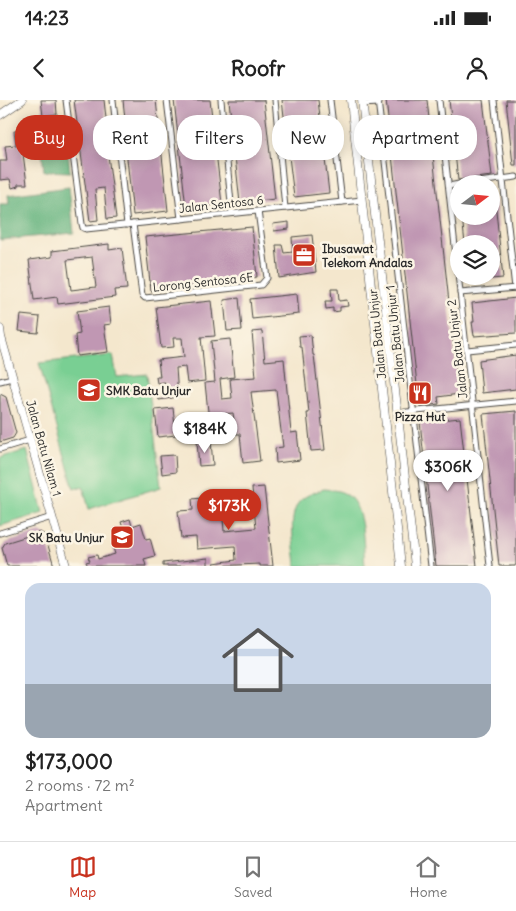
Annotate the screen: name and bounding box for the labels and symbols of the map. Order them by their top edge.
north arrow [450,175,500,225]
street label: Jalan Sentosa 6 [178,192,264,216]
place label: Ibusawat Telekom Andalas [322,241,413,270]
office icon: Ibusawat Telekom Andalas [291,242,317,268]
street label: Lorong Sentosa 6E [152,269,254,295]
street label: Jalan Batu Unjur 1 [382,284,408,384]
street label: Jalan Batu Unjur [365,288,389,380]
street label: Jalan Batu Unjur 2 [443,298,471,400]
school or university icon: SMK Batu Unjur [76,377,102,403]
restaurant icon: Pizza Hut [407,380,433,406]
place label: SMK Batu Unjur [106,383,191,398]
street label: Jalan Batu Nilam 1 [23,398,65,498]
place label: Pizza Hut [395,409,446,424]
pin: $184K [170,412,240,454]
pin: $306K [413,450,483,492]
pin: $173K [194,488,264,531]
school or university icon: SK Batu Unjur [109,524,135,550]
place label: SK Batu Unjur [29,530,104,545]

